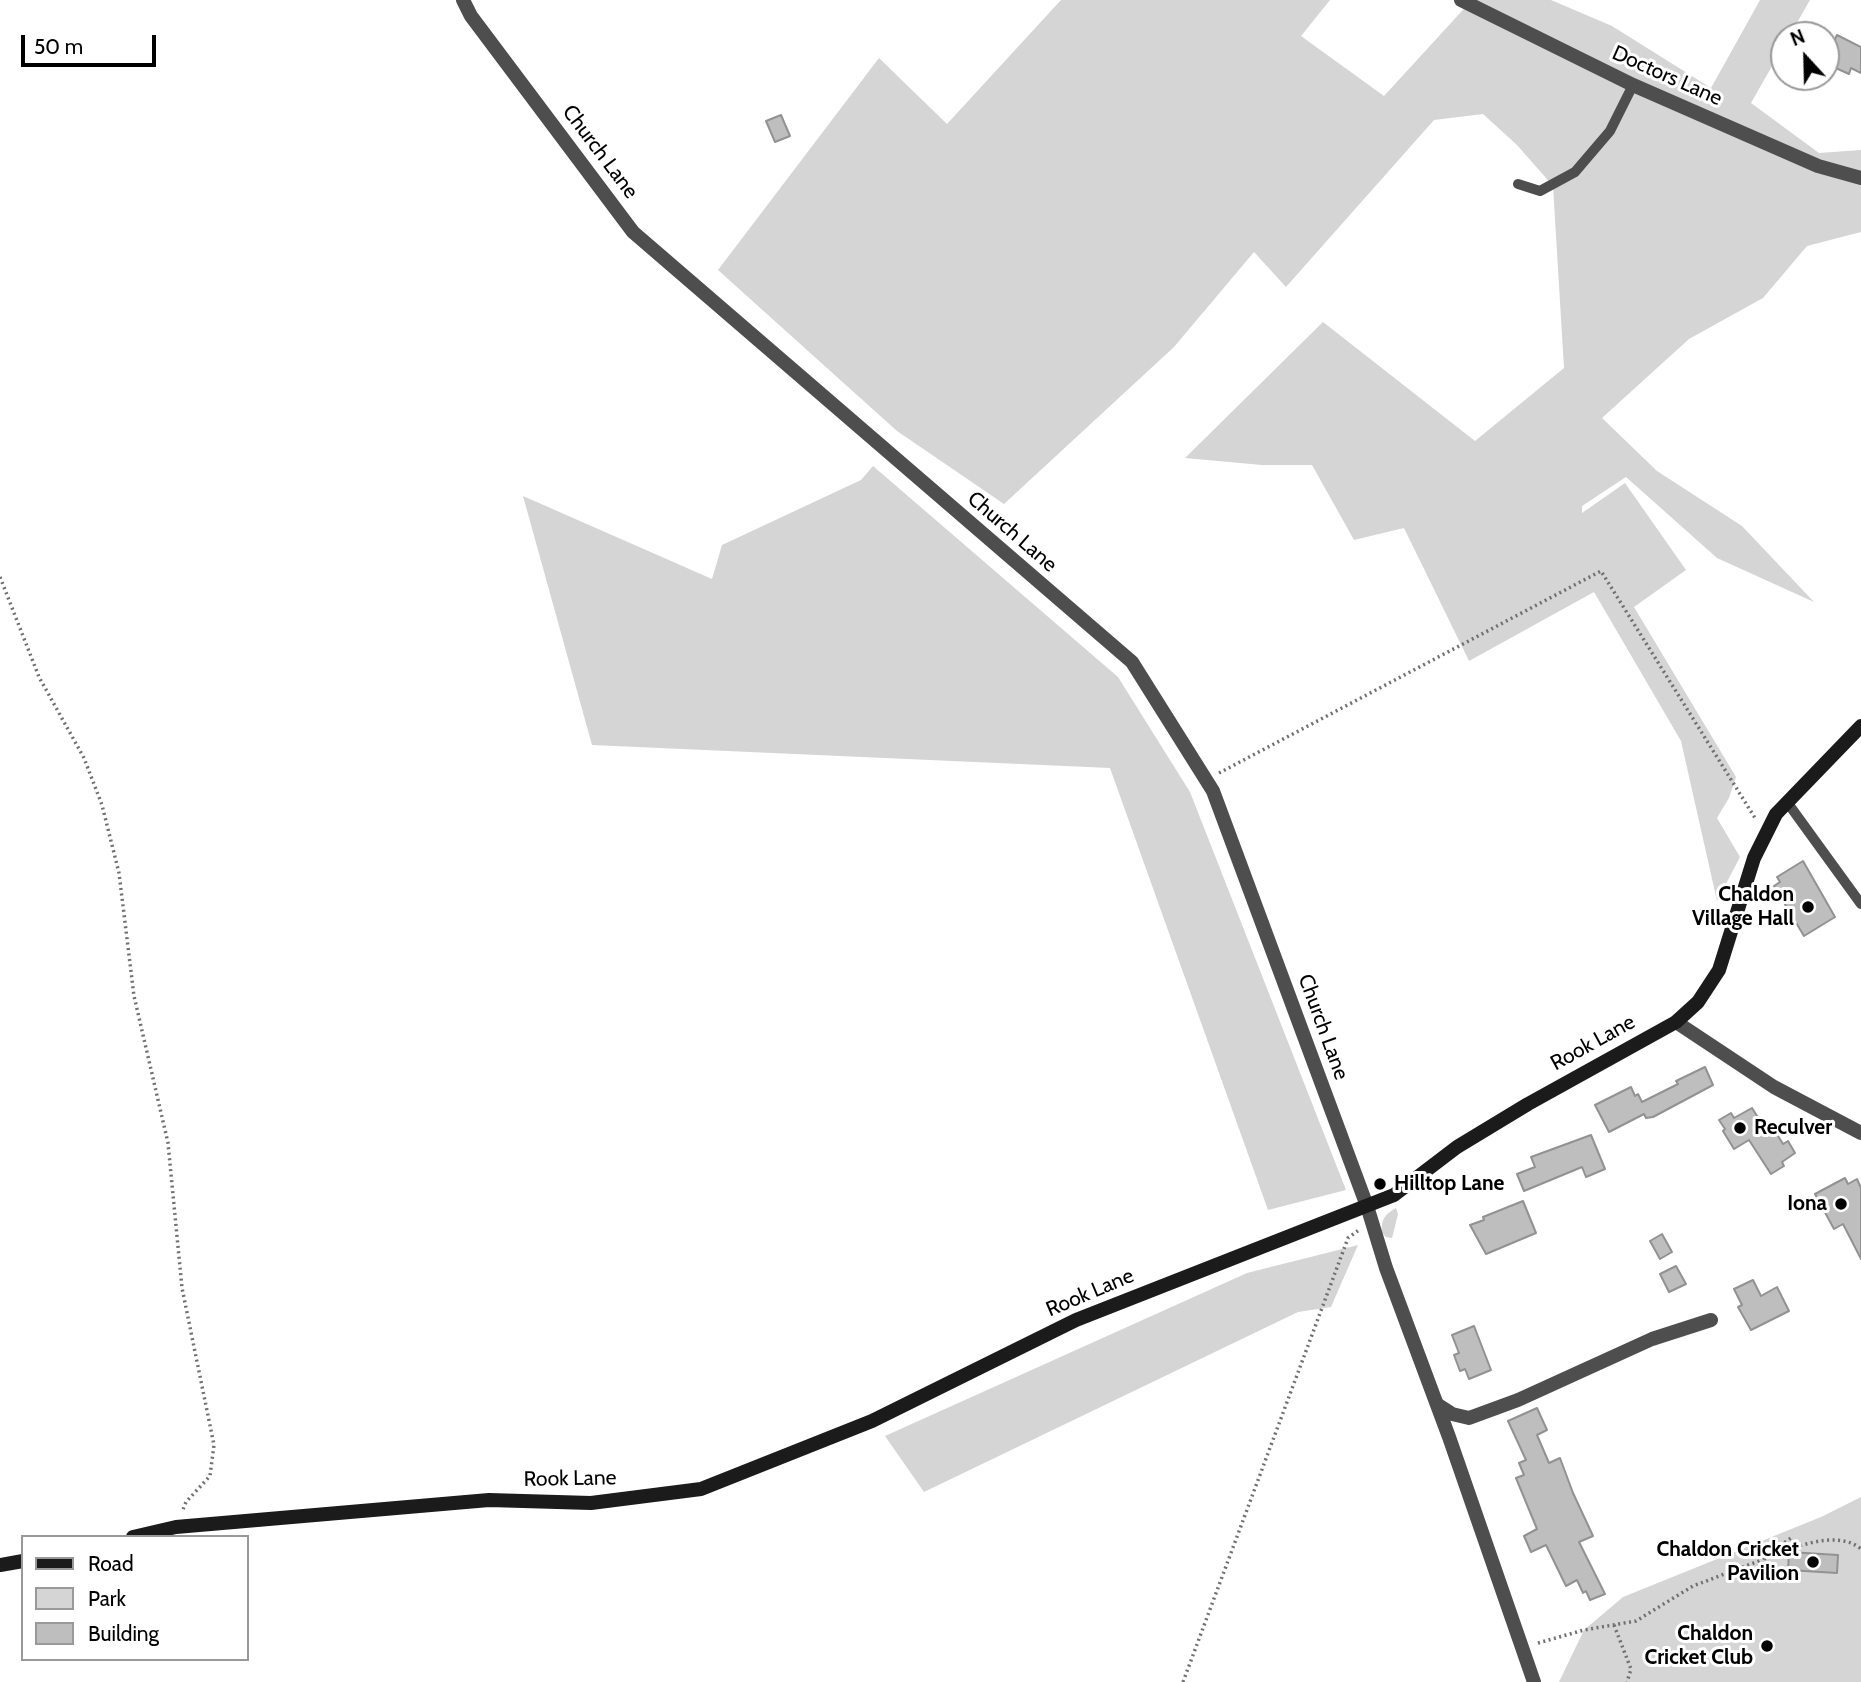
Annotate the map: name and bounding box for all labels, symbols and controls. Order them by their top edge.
scale bar [24,21,159,65]
north arrow [1770,21,1840,91]
text: N [1787,25,1808,51]
text: 50 m [34,34,83,59]
street label: Doctors Lane [1608,41,1726,111]
street label: Church Lane [557,100,643,204]
street label: Church Lane [962,486,1062,578]
place label: Chaldon Village Hall [1692,882,1794,932]
marker: Chaldon Village Hall [1800,899,1816,915]
street label: Church Lane [1292,971,1354,1083]
street label: Rook Lane [1546,1010,1640,1076]
place label: Reculver [1754,1115,1832,1141]
marker: Reculver [1732,1120,1748,1136]
place label: Hilltop Lane [1394,1171,1504,1197]
marker: Hilltop Lane [1372,1176,1388,1192]
place label: Iona [1787,1191,1827,1217]
marker: Iona [1833,1196,1849,1212]
street label: Rook Lane [1042,1263,1138,1323]
street label: Rook Lane [523,1466,617,1492]
legend [21,1535,248,1661]
place label: Chaldon Cricket Pavilion [1656,1537,1799,1587]
text: Road [88,1551,134,1576]
marker: Chaldon Cricket Pavilion [1805,1554,1821,1570]
text: Park [88,1586,126,1611]
text: Building [88,1621,159,1646]
place label: Chaldon Cricket Club [1644,1621,1753,1671]
marker: Chaldon Cricket Club [1759,1638,1775,1654]

